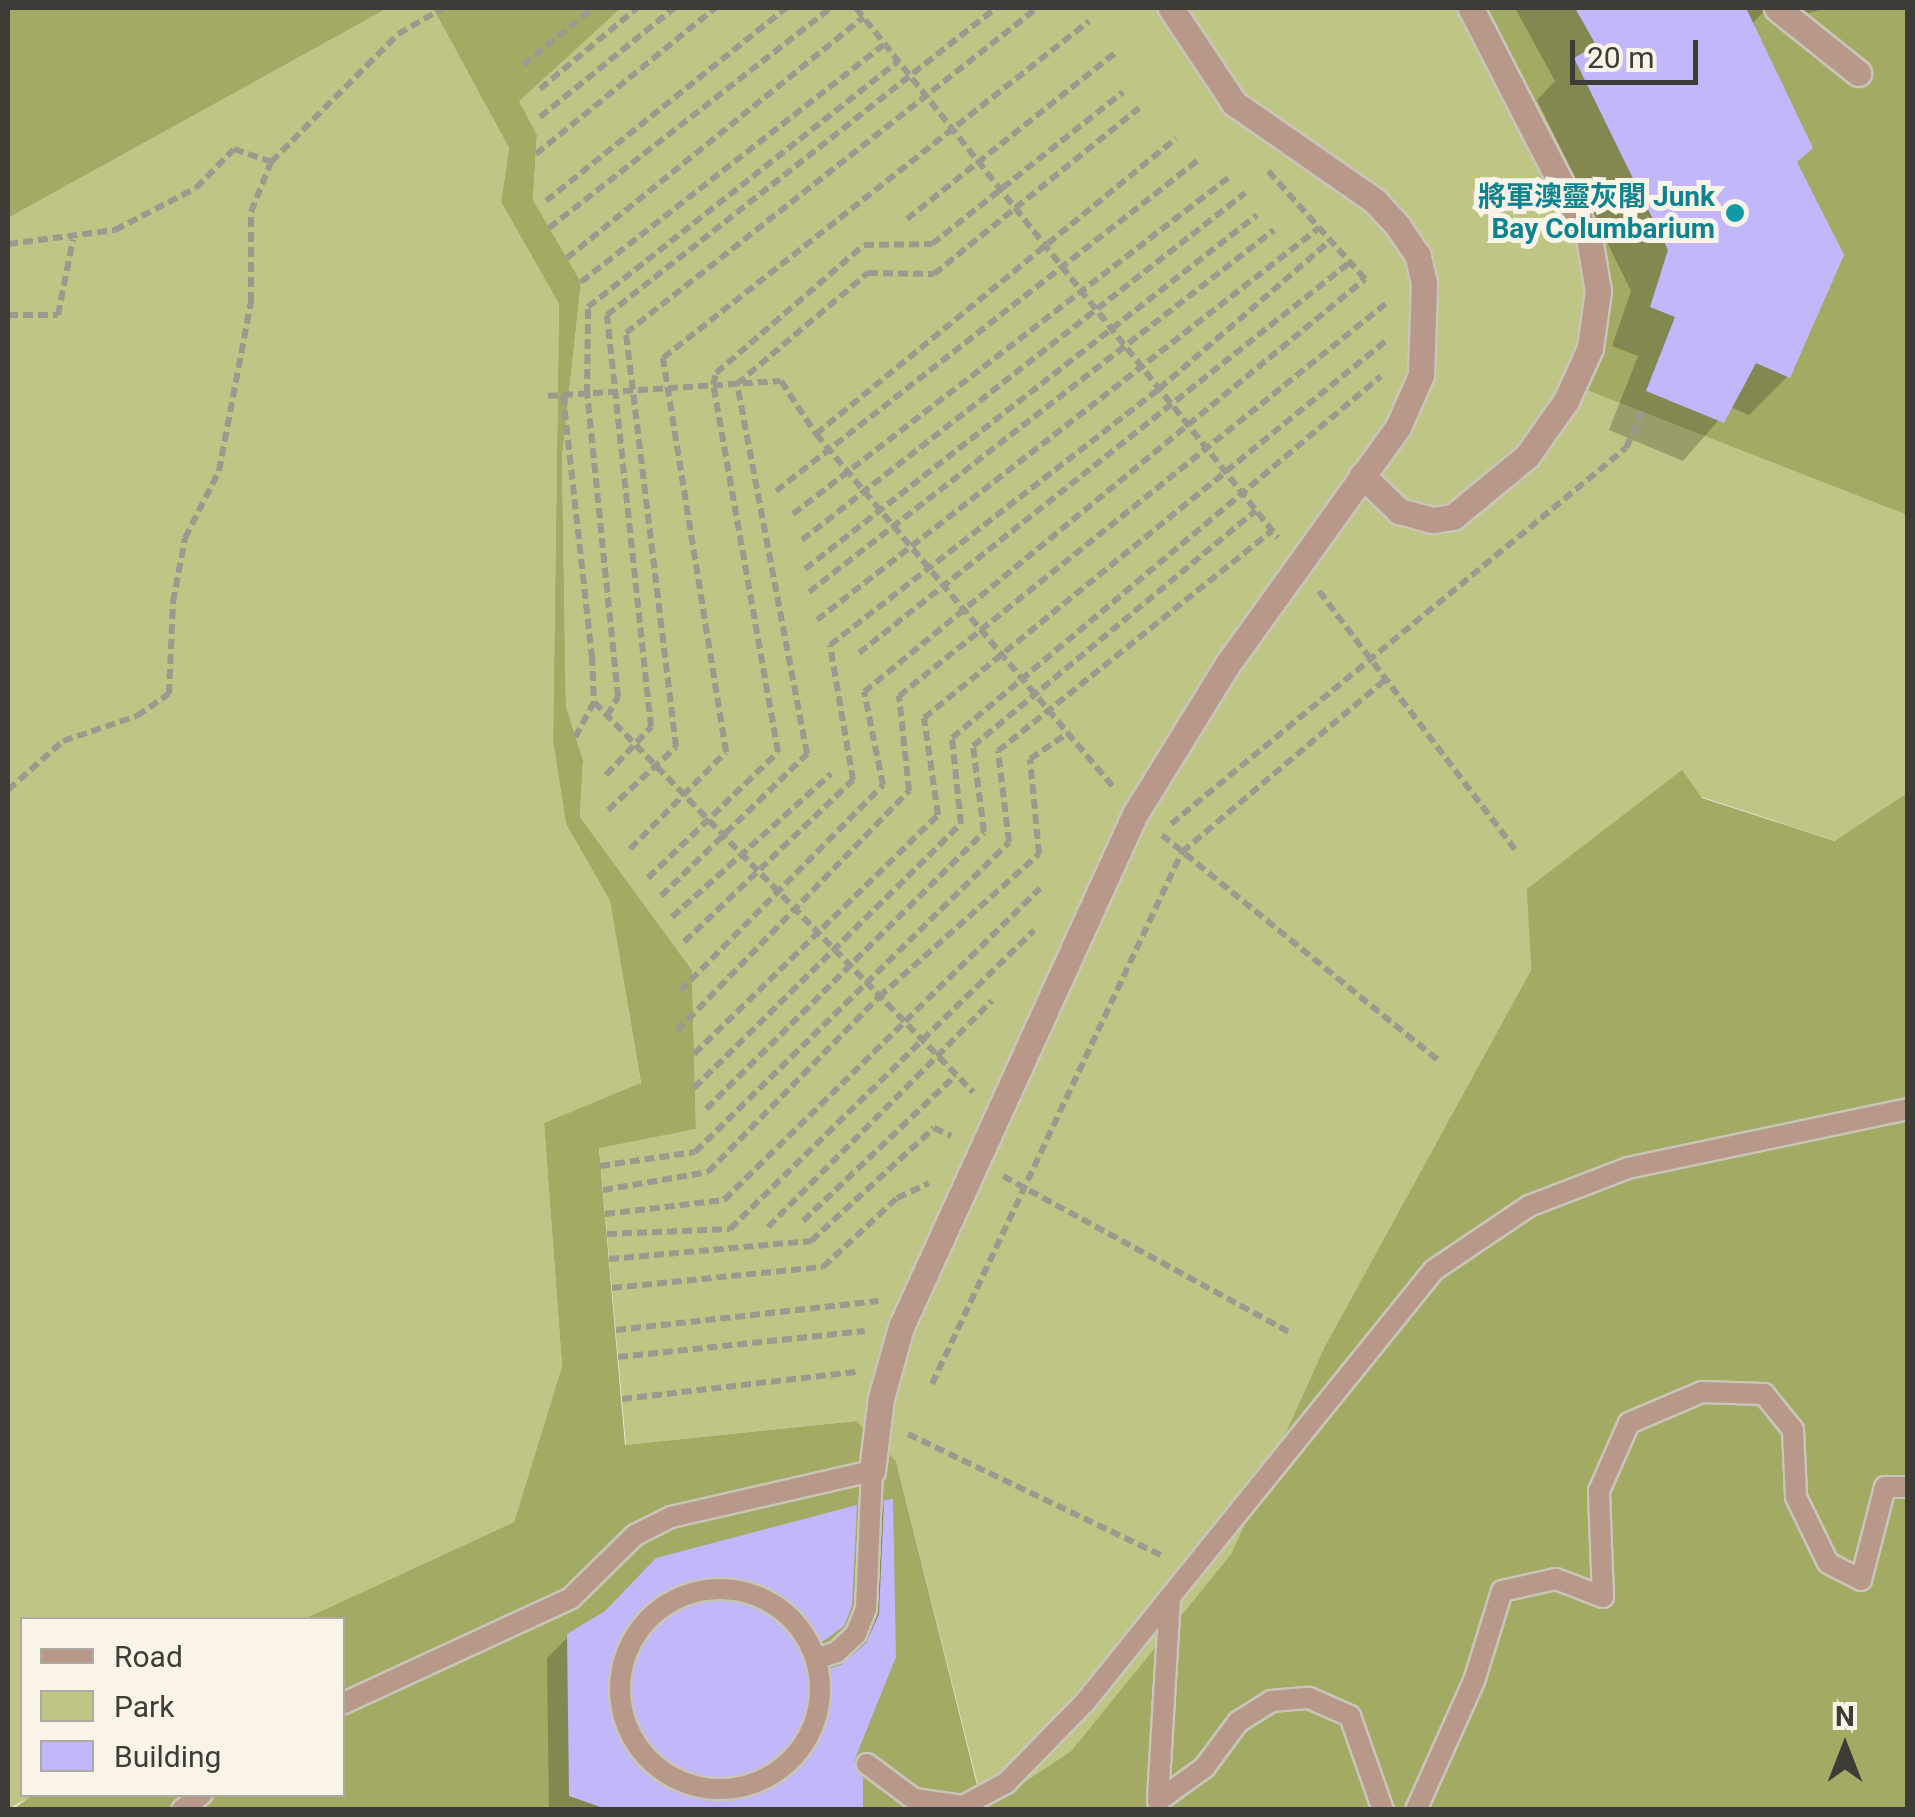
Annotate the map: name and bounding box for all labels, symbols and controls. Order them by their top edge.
scale bar [1575,20,1702,82]
text: 20 m [1587,40,1654,75]
place label: 將軍澳靈灰閣 Junk Bay Columbarium [1478,180,1715,246]
marker: 將軍澳靈灰閣 Junk Bay Columbarium [1724,202,1746,224]
legend [20,1617,345,1797]
text: Road [114,1639,183,1674]
text: Park [114,1689,174,1724]
north arrow [1795,1697,1895,1797]
text: N [1835,1700,1855,1733]
text: Building [114,1739,221,1774]

